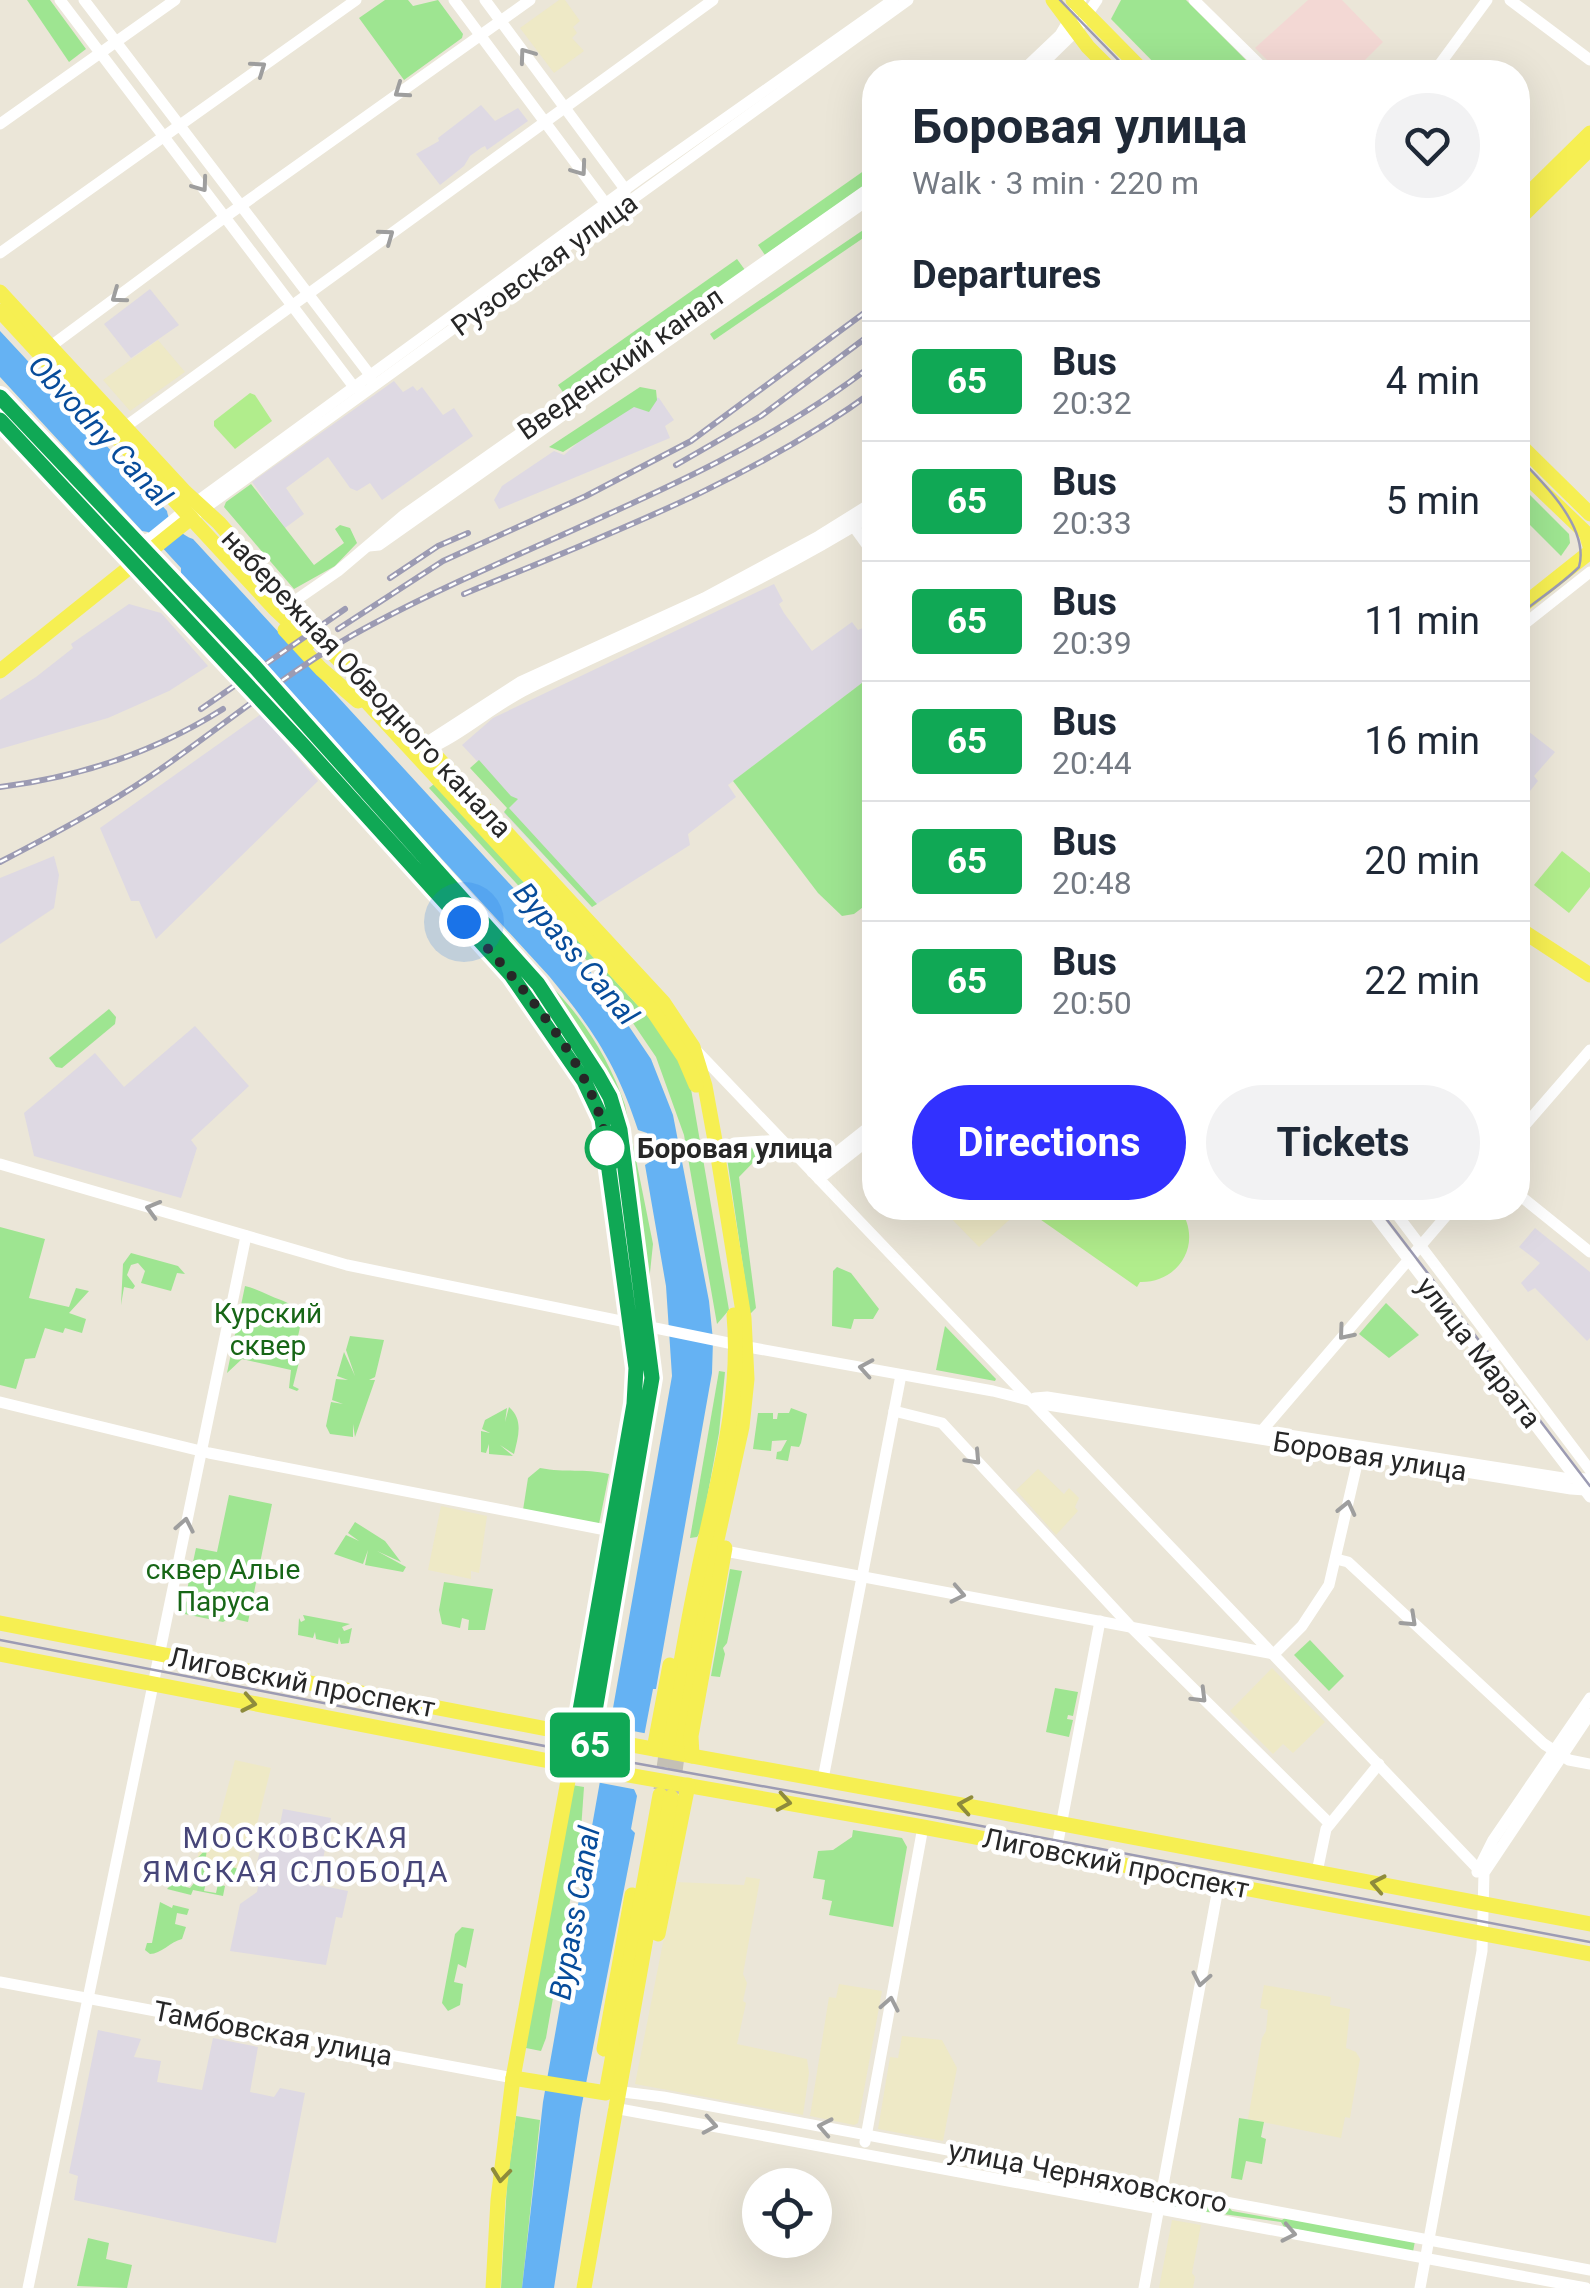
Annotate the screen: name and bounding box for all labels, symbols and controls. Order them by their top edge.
one-way arrow [520,48,537,66]
one-way arrow [248,62,266,80]
one-way arrow [393,79,412,98]
button: heart [1375,93,1480,198]
text: Боровая улица [912,98,1247,155]
one-way arrow [568,158,585,176]
text: Walk · 3 min · 220 m [912,164,1199,202]
one-way arrow [189,174,206,192]
street label: Рузовская улица [445,186,644,343]
one-way arrow [376,230,394,248]
text: Departures [912,253,1102,297]
street label: Введенский канал [511,280,729,447]
one-way arrow [111,284,129,302]
text: Bus [1052,340,1117,384]
water label: Obvodny Canal [21,348,180,514]
text: 4 min [1386,359,1480,403]
text: 65 [947,361,987,402]
text: 20:32 [1052,384,1132,422]
text: Bus [1052,460,1117,504]
text: 5 min [1386,479,1480,523]
text: 65 [947,481,987,522]
text: 20:33 [1052,504,1132,542]
street label: набережная Обводного канала [215,522,518,844]
text: Bus [1052,580,1117,624]
text: 11 min [1364,599,1480,643]
text: 65 [947,601,987,642]
text: 20:39 [1052,624,1132,662]
text: Bus [1052,700,1117,744]
text: 16 min [1364,719,1480,763]
text: 65 [947,721,987,762]
text: 20:44 [1052,744,1132,782]
text: Bus [1052,820,1117,864]
text: 20 min [1364,839,1480,883]
text: 65 [947,841,987,882]
text: 20:48 [1052,864,1132,902]
water label: Bypass Canal [507,875,647,1033]
your location [439,897,489,947]
text: Bus [1052,940,1117,984]
text: 22 min [1364,959,1480,1003]
text: 65 [947,961,987,1002]
text: 20:50 [1052,984,1132,1022]
button: Directions [912,1085,1186,1200]
button: Tickets [1206,1085,1480,1200]
marker: Боровая улица [586,1127,628,1169]
place label: Боровая улица [637,1132,833,1165]
one-way arrow [145,1199,162,1220]
street label: улица Марата [1409,1270,1548,1434]
park label: Курский сквер [214,1297,322,1362]
one-way arrow [1338,1321,1356,1340]
one-way arrow [857,1359,874,1380]
street label: Боровая улица [1271,1425,1469,1488]
one-way arrow [962,1446,980,1465]
one-way arrow [1335,1500,1356,1517]
one-way arrow [174,1517,195,1534]
park label: сквер Алые Паруса [146,1553,300,1618]
one-way arrow [950,1583,966,1604]
one-way arrow [1398,1608,1417,1626]
street label: Лиговский проспект [166,1640,438,1725]
one-way arrow [1189,1684,1207,1702]
one-way arrow [240,1691,257,1712]
line badge: 65 [545,1712,635,1778]
text: 65 [570,1725,610,1766]
one-way arrow [776,1791,793,1812]
one-way arrow [957,1795,973,1816]
district label: МОСКОВСКАЯ ЯМСКАЯ СЛОБОДА [142,1820,450,1889]
street label: Лиговский проспект [980,1821,1252,1906]
water label: Bypass Canal [542,1823,607,2002]
one-way arrow [1370,1874,1386,1895]
one-way arrow [1192,1970,1213,1987]
street label: Тамбовская улица [151,1994,395,2073]
one-way arrow [879,1996,900,2013]
one-way arrow [701,2114,718,2135]
one-way arrow [817,2117,833,2138]
street label: улица Черняховского [946,2133,1230,2220]
one-way arrow [491,2167,512,2183]
map controls [742,2168,832,2258]
button: locate [742,2168,832,2258]
one-way arrow [1280,2221,1297,2242]

